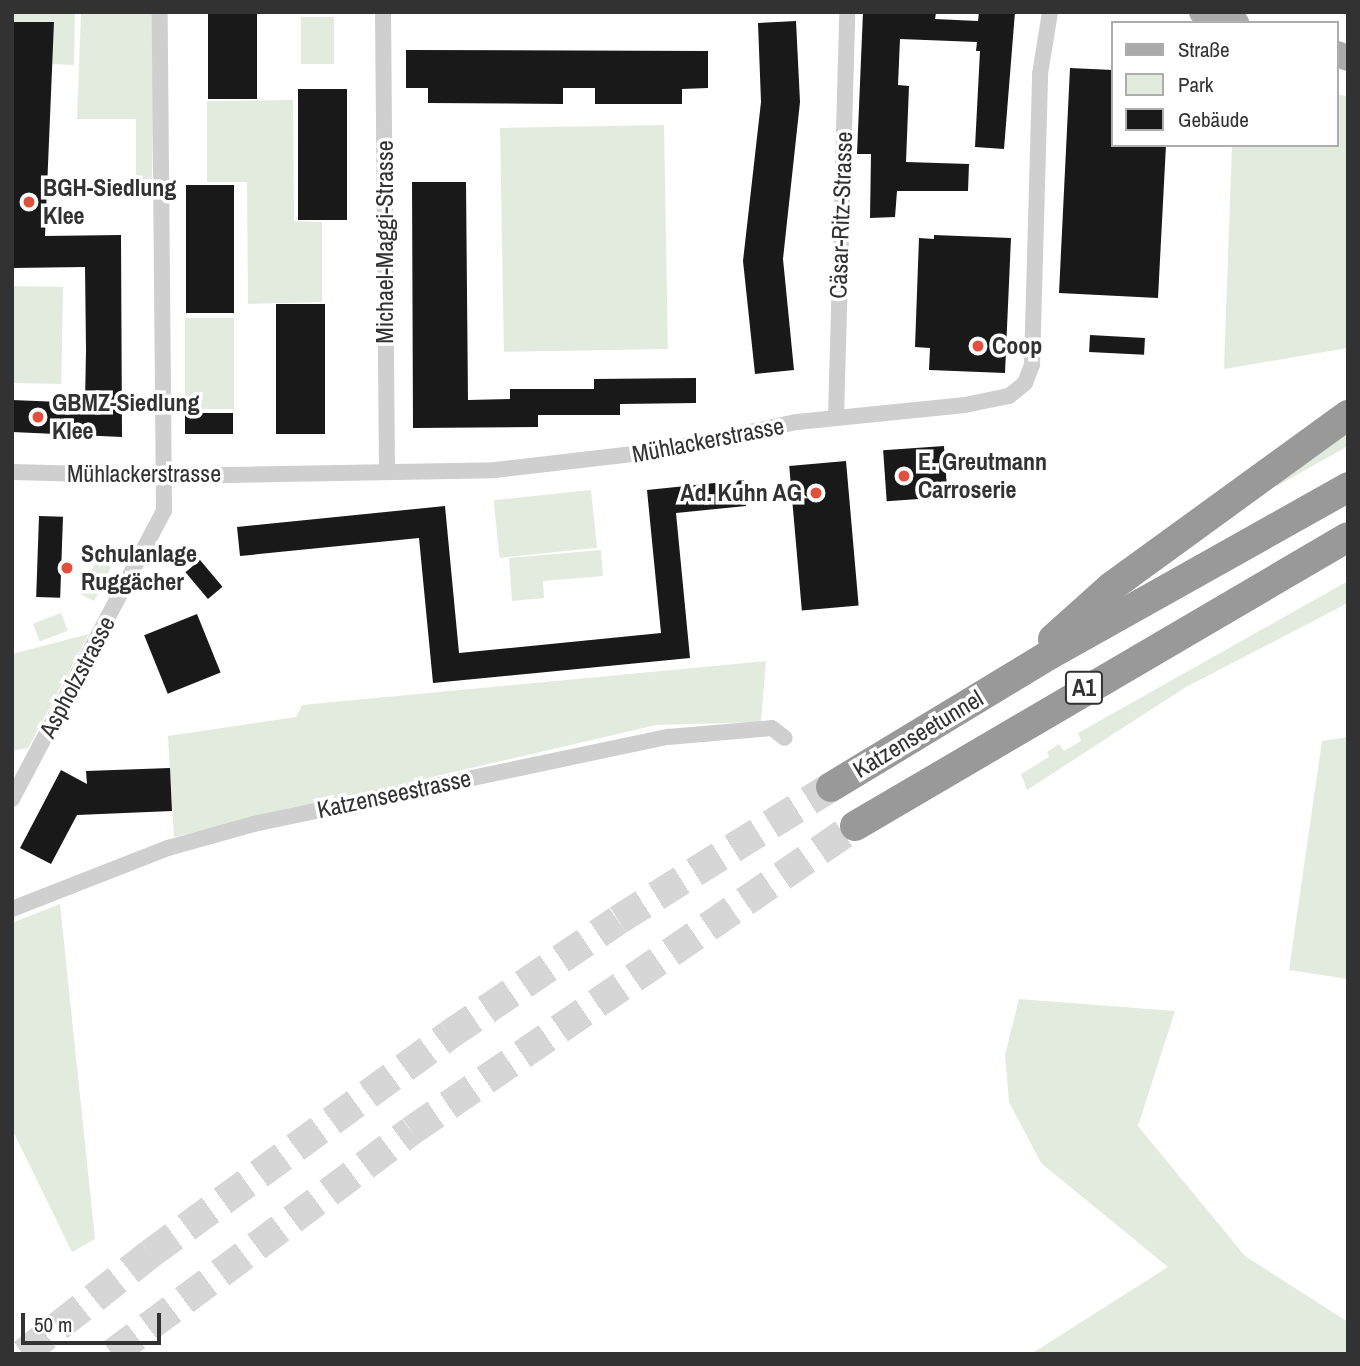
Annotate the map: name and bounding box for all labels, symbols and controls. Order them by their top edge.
legend [1112,21,1339,147]
text: Straße [1178,35,1230,64]
text: Park [1178,70,1213,99]
text: Gebäude [1178,105,1249,134]
street label: Cäsar-Ritz-Strasse [824,131,858,299]
street label: Michael-Maggi-Strasse [371,140,399,344]
place label: BGH-Siedlung Klee [43,174,176,230]
marker: BGH-Siedlung Klee [21,194,37,210]
place label: Coop [992,332,1042,360]
marker: Coop [970,338,986,354]
place label: GBMZ-Siedlung Klee [52,389,200,445]
marker: GBMZ-Siedlung Klee [30,409,46,425]
street label: Mühlackerstrasse [630,411,786,469]
place label: E. Greutmann Carroserie [918,448,1047,504]
street label: Mühlackerstrasse [67,460,221,488]
marker: E. Greutmann Carroserie [896,468,912,484]
place label: Ad. Kuhn AG [680,479,802,507]
marker: Ad. Kuhn AG [808,485,824,501]
place label: Schulanlage Ruggächer [81,540,197,596]
marker: Schulanlage Ruggächer [59,560,75,576]
street label: Aspholzstrasse [33,611,121,743]
road number: A1 [1065,668,1103,708]
street label: Katzenseetunnel [848,684,988,784]
street label: Katzenseestrasse [314,764,474,824]
scale bar [24,1300,164,1344]
text: 50 m [34,1310,72,1339]

